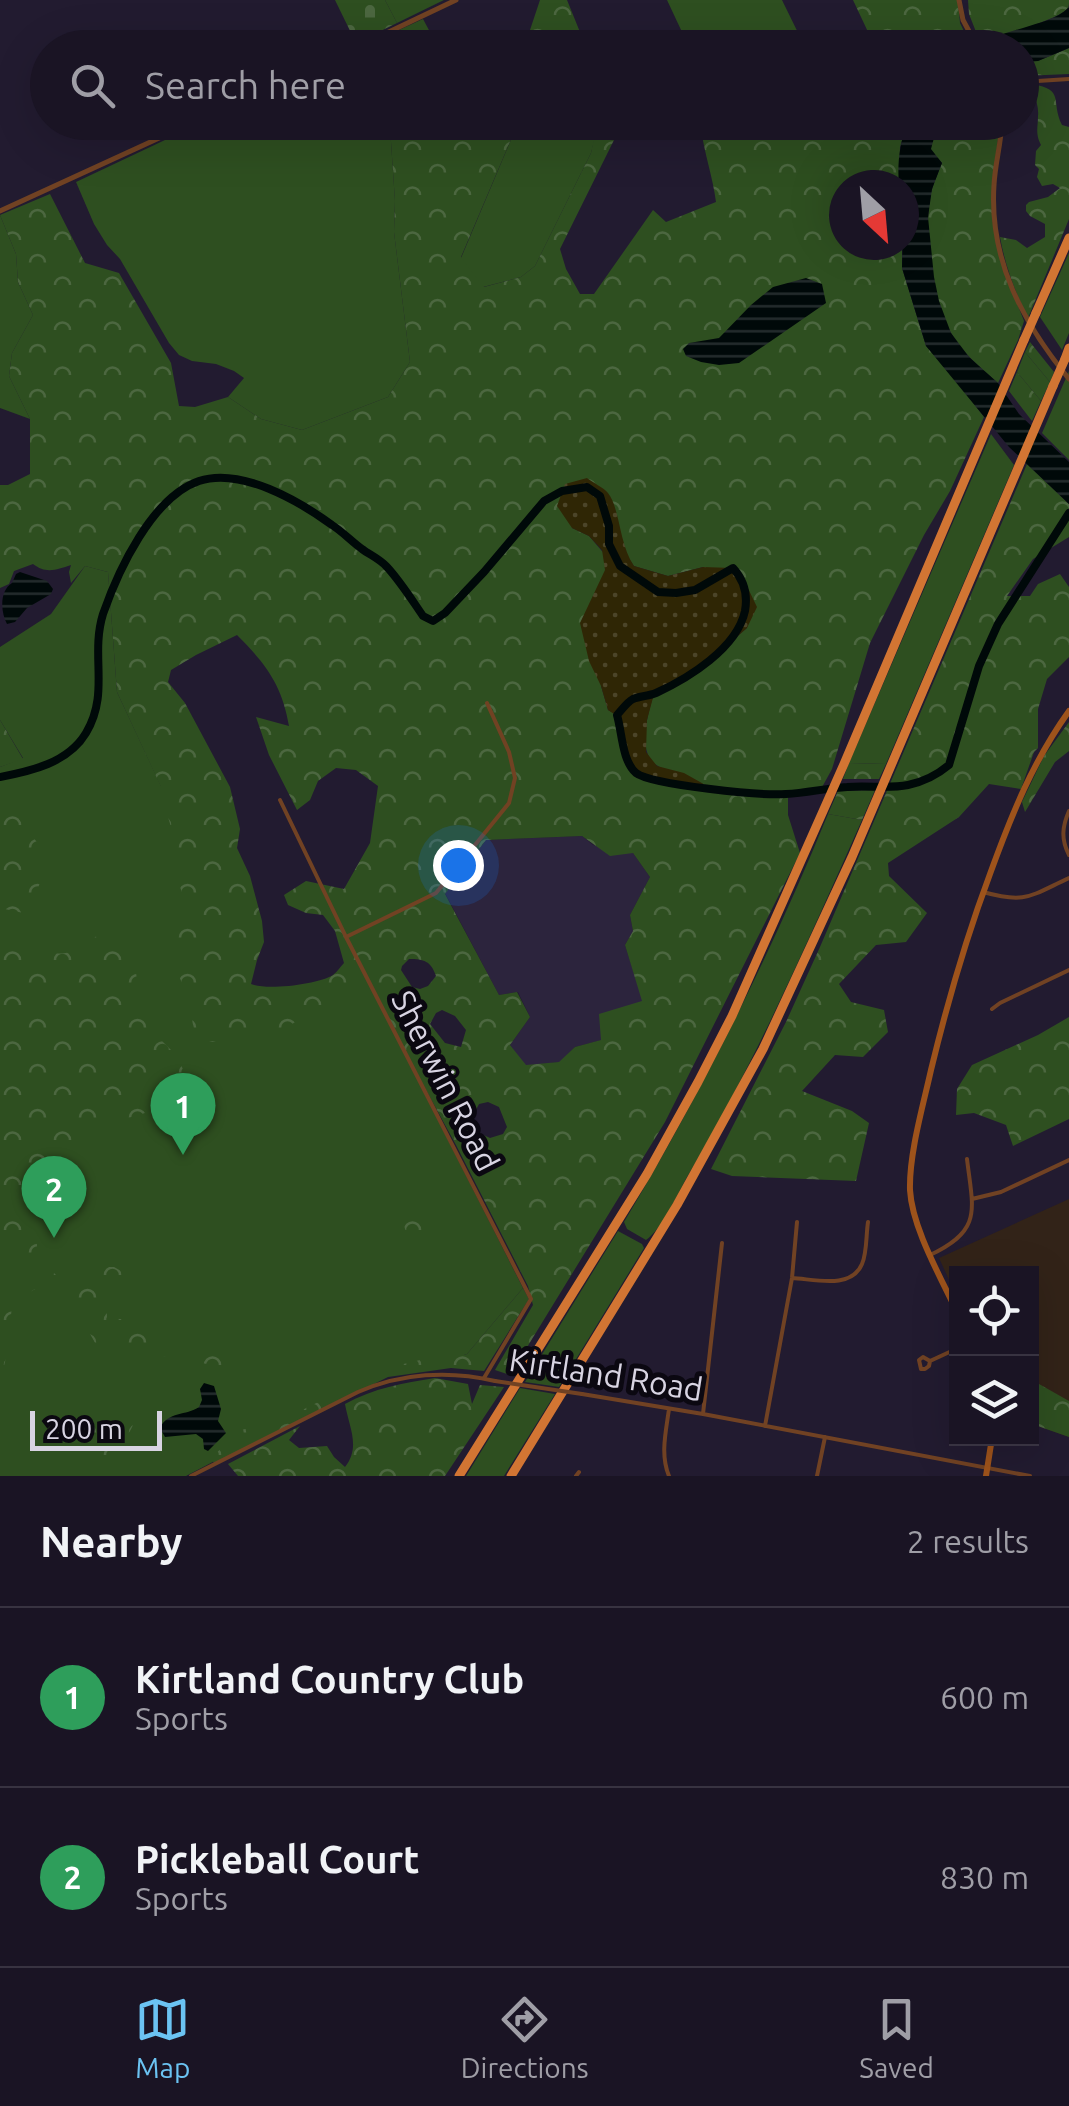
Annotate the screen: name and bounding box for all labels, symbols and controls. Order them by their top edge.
search box [30,30,1039,140]
icon: search [65,58,120,113]
text: Search here [145,64,346,106]
north arrow [829,170,919,260]
your location [433,840,484,891]
street label: Sherwin Road [385,984,507,1177]
pin: 1 [150,1072,216,1155]
pin: 2 [22,1156,86,1238]
map controls [949,1266,1039,1446]
button: locate [949,1266,1039,1356]
street label: Kirtland Road [507,1341,706,1407]
button: layers [949,1356,1039,1446]
scale bar [30,1406,162,1450]
text: 200 m [45,1413,123,1444]
text: Nearby [40,1518,183,1565]
text: 2 results [907,1523,1029,1559]
text: Kirtland Country Club [135,1658,524,1700]
text: 1 [63,1679,82,1715]
text: 600 m [940,1679,1029,1715]
text: Sports [135,1700,228,1736]
text: Pickleball Court [135,1838,419,1880]
text: 2 [63,1859,82,1895]
text: 830 m [940,1859,1029,1895]
text: Sports [135,1880,228,1916]
tab: Map [135,1992,190,2083]
tab: Directions [461,1992,589,2083]
tab: Saved [859,1992,934,2083]

